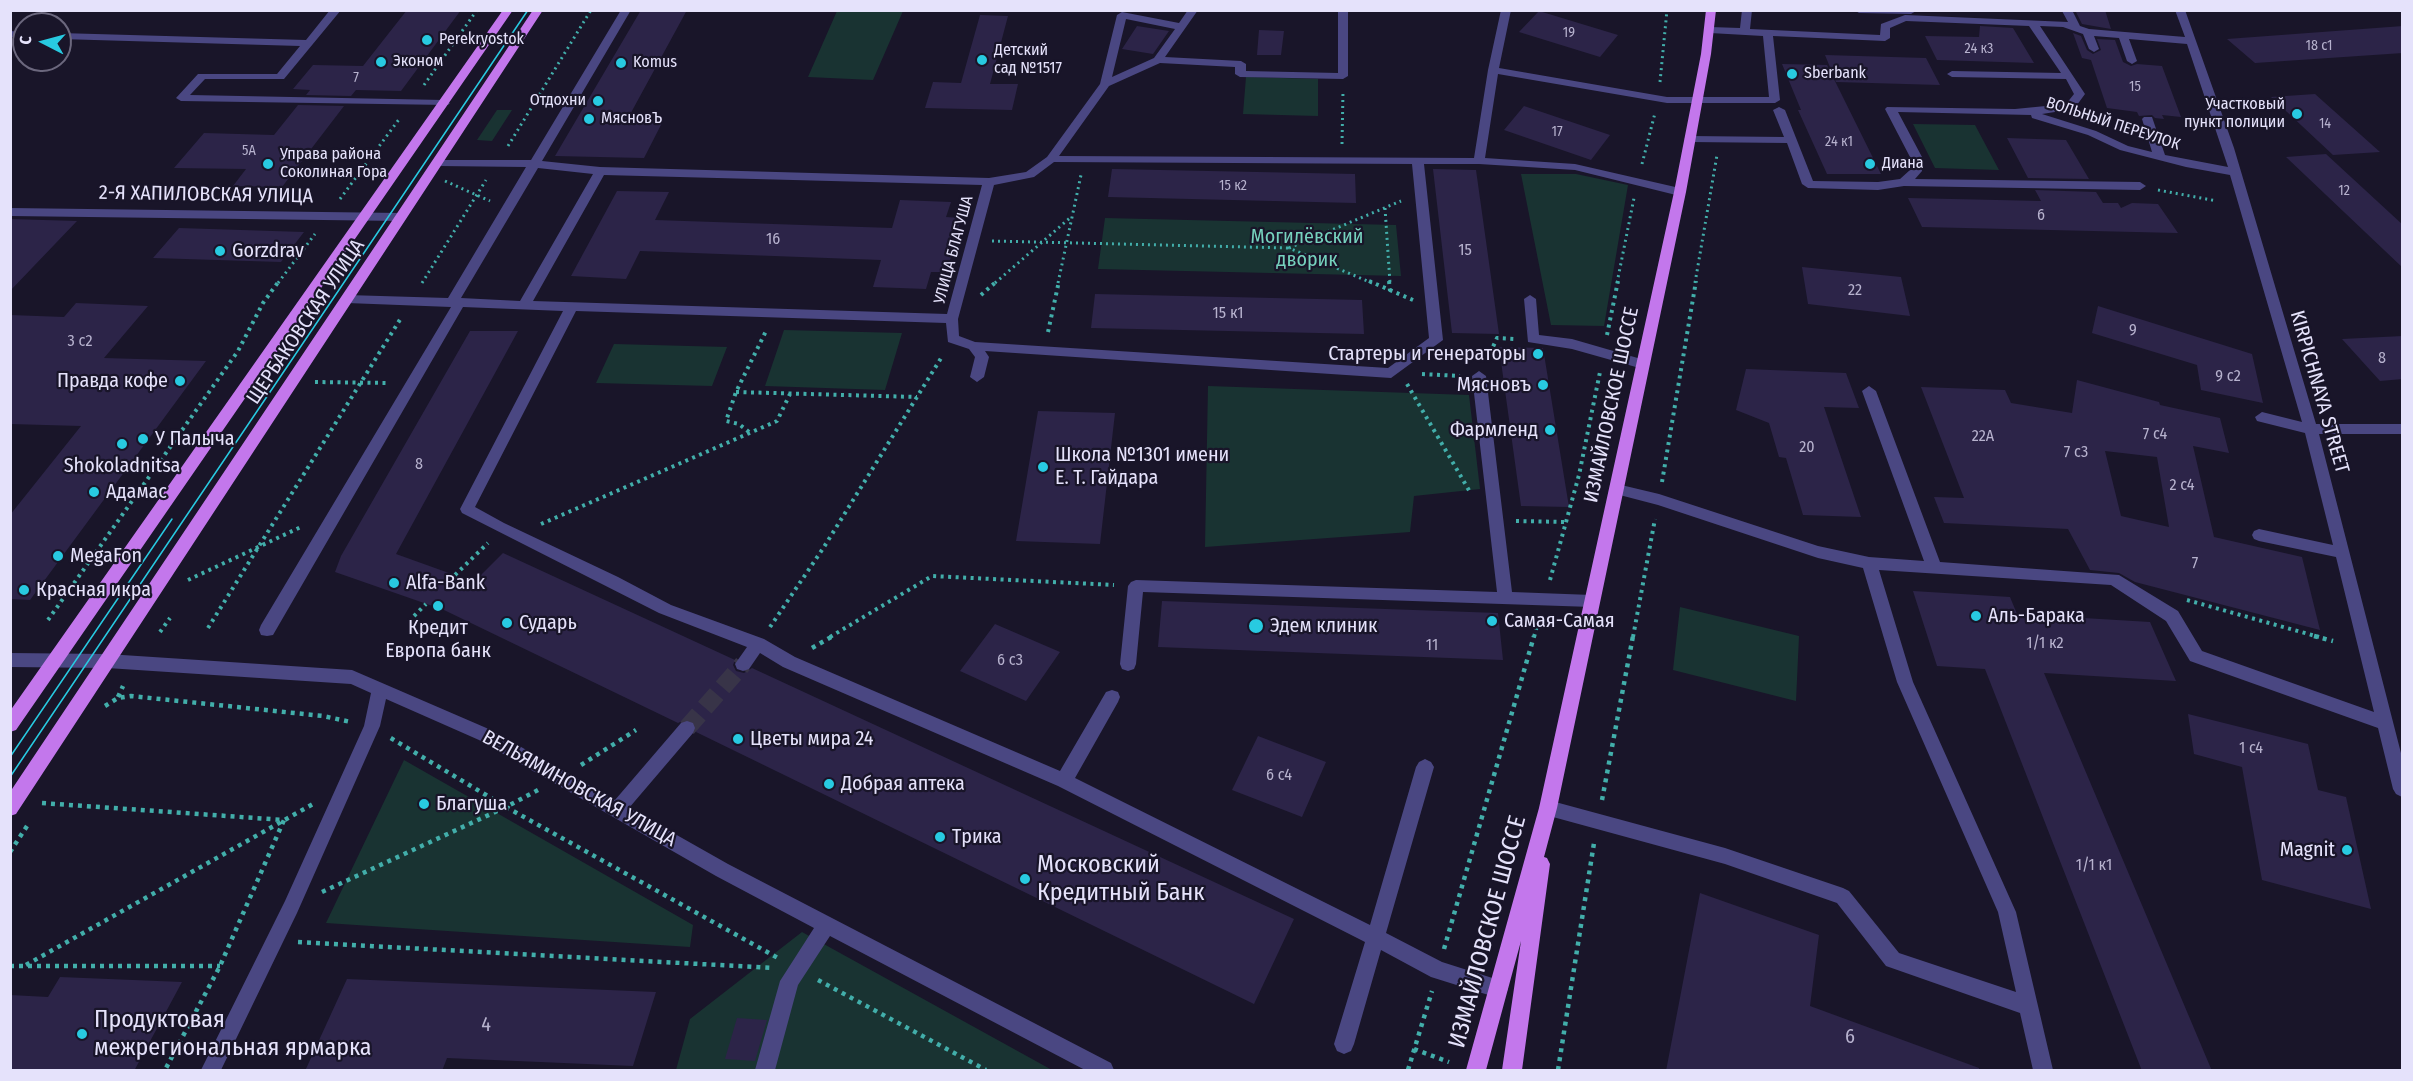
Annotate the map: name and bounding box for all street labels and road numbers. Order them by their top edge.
street label: ВОЛЬНЫЙ ПЕРЕУЛОК [2044,93,2182,155]
street label: 2-Я ХАПИЛОВСКАЯ УЛИЦА [99,181,313,209]
street label: УЛИЦА БЛАГУША [930,194,978,306]
street label: ЩЕРБАКОВСКАЯ УЛИЦА [242,235,370,409]
street label: ИЗМАЙЛОВСКОЕ ШОССЕ [1580,305,1644,505]
street label: KIRPICHNAYA STREET [2284,308,2354,476]
street label: ВЕЛЬЯМИНОВСКАЯ УЛИЦА [478,726,680,852]
street label: ИЗМАЙЛОВСКОЕ ШОССЕ [1443,813,1533,1051]

